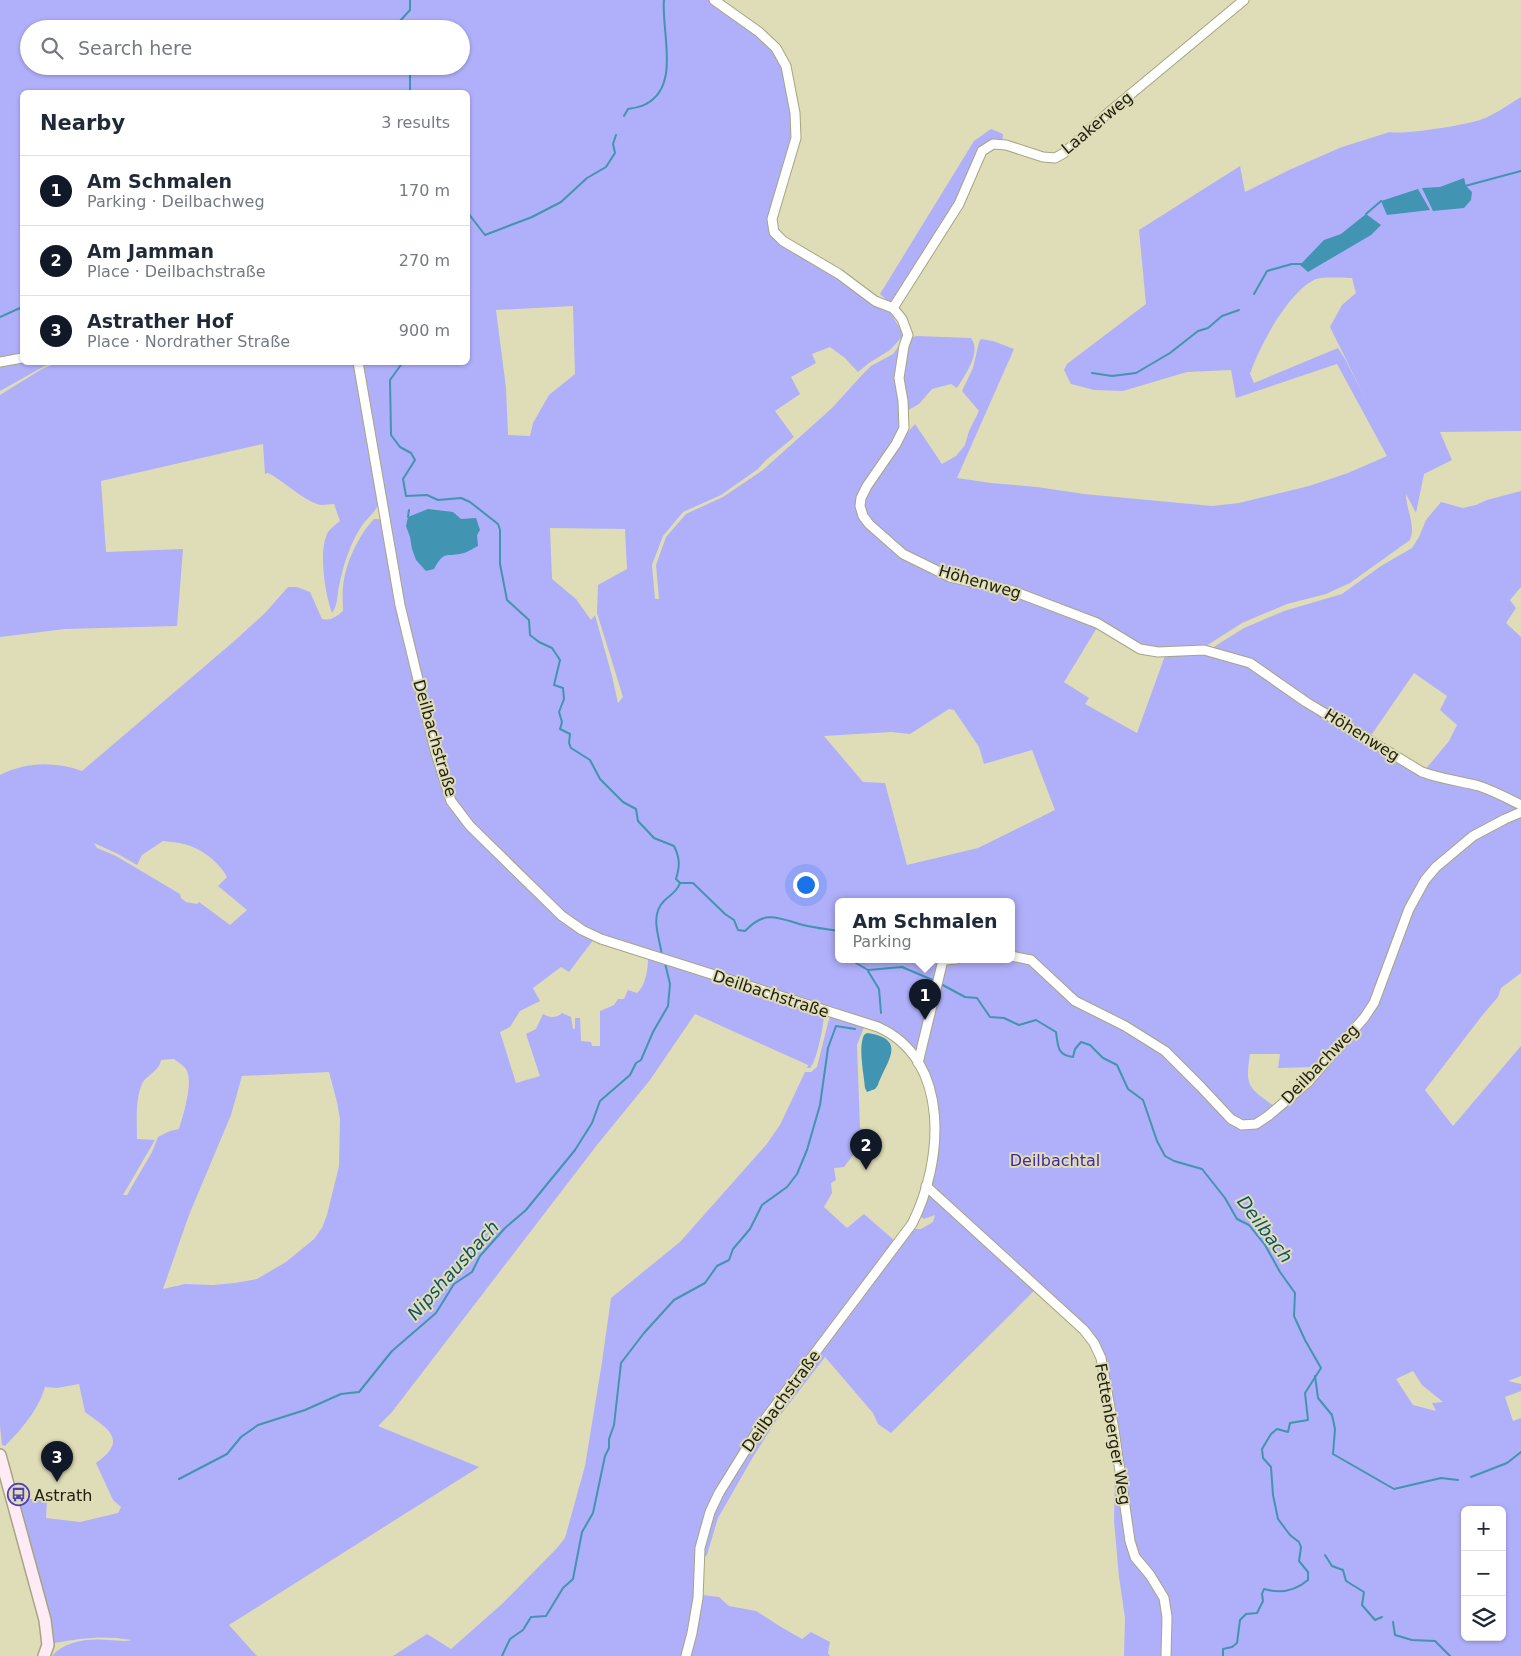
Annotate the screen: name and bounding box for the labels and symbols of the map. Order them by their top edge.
street label: Laakerweg [1058,88,1136,158]
street label: Höhenweg [937,561,1023,603]
street label: Deilbachstraße [409,677,461,799]
street label: Höhenweg [1321,704,1403,766]
your location [793,872,819,898]
street label: Deilbachstraße [711,966,831,1022]
pin: 1 [909,979,941,1020]
street label: Deilbachweg [1277,1020,1363,1108]
pin: 2 [850,1129,882,1170]
park label: Deilbachtal [1010,1151,1100,1170]
water label: Deilbach [1233,1191,1297,1267]
water label: Nipshausbach [403,1216,503,1324]
street label: Deilbachstraße [738,1347,824,1455]
street label: Fettenberger Weg [1091,1362,1135,1506]
pin: 3 [41,1441,73,1482]
bus stop icon: Astrath [6,1483,30,1507]
place label: Astrath [34,1486,92,1505]

